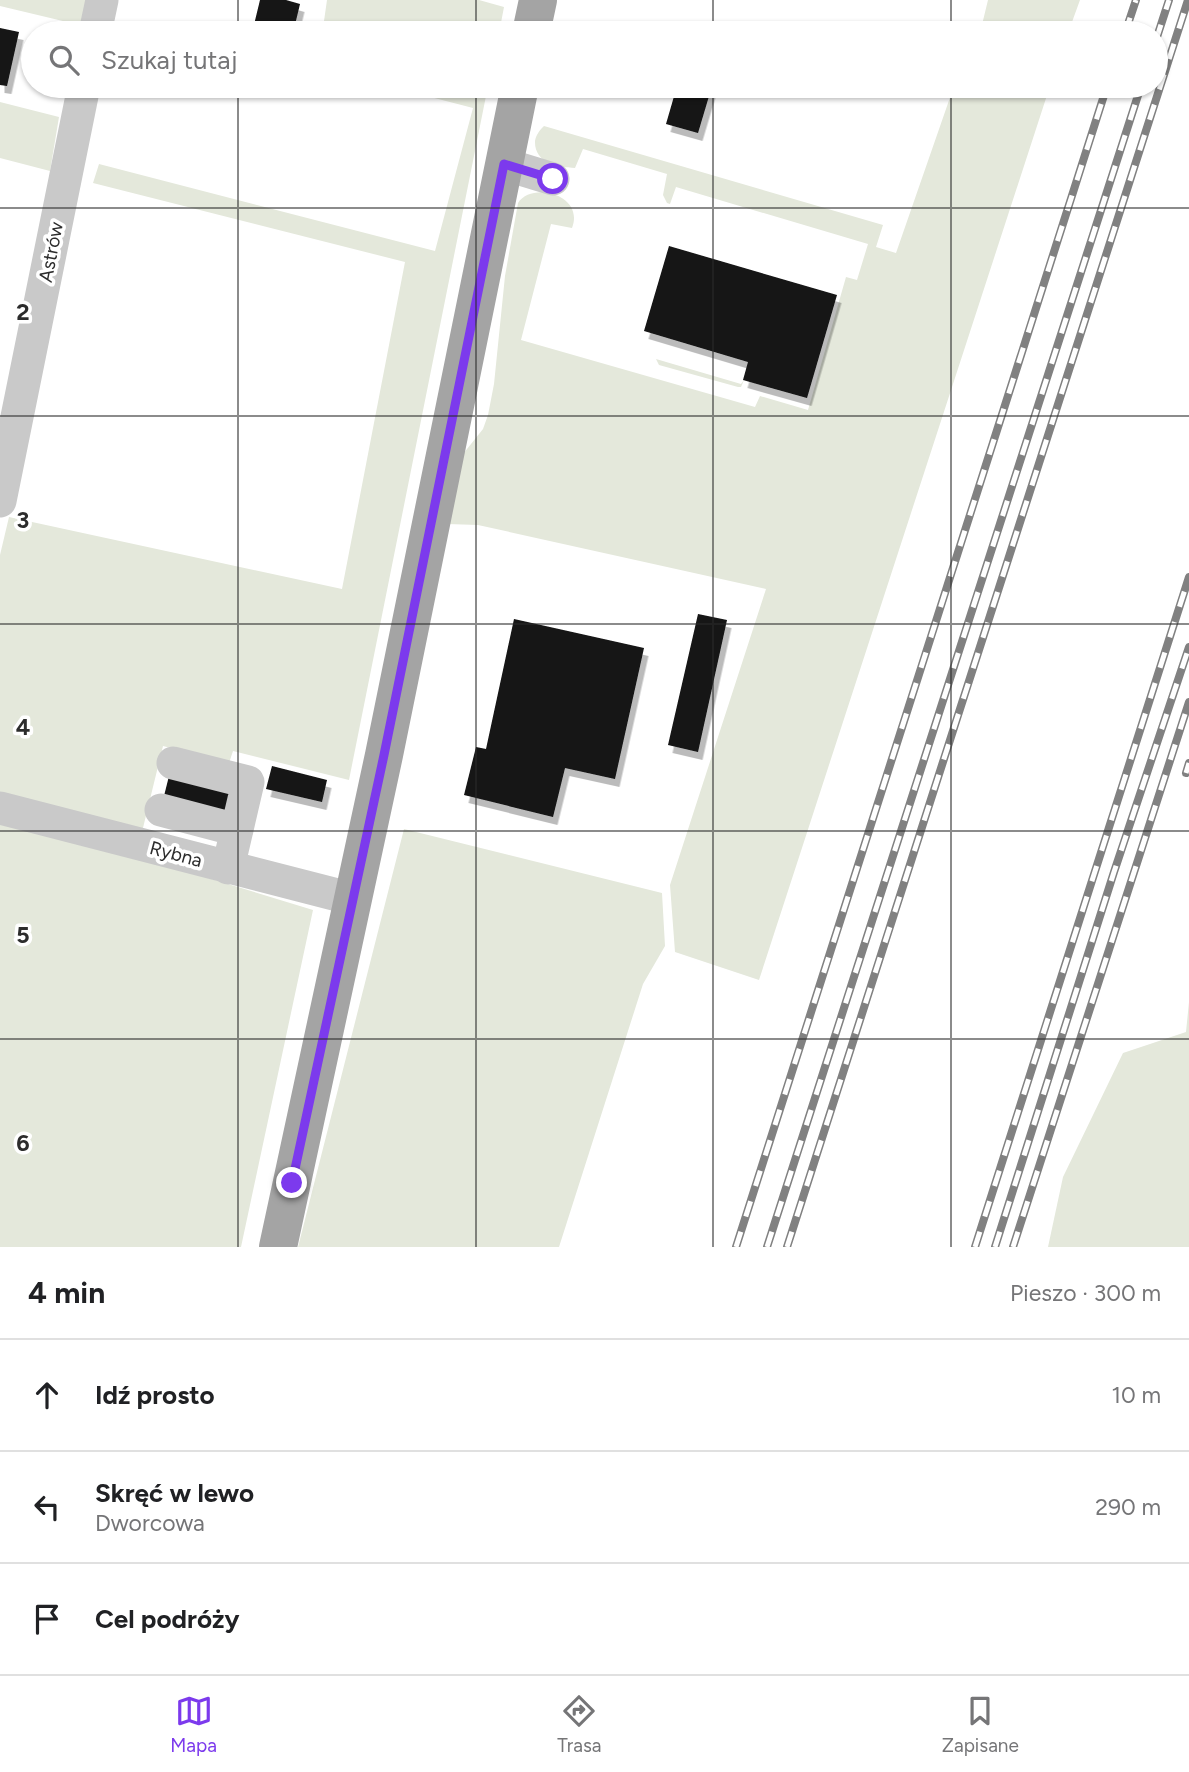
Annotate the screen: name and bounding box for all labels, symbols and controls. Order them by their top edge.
search box [21,21,1168,98]
icon: search [45,41,83,79]
text: Szukaj tutaj [101,44,238,76]
route start [537,163,568,194]
street label: Astrów [34,220,68,284]
text: 2 [16,298,30,326]
text: 3 [17,506,29,534]
text: 4 [16,713,30,741]
street label: Rybna [147,836,205,872]
text: 5 [16,921,30,949]
text: 6 [16,1129,30,1157]
route end [276,1167,307,1198]
text: 4 min [28,1274,105,1311]
text: Pieszo · 300 m [1010,1279,1161,1307]
icon: ahead [28,1376,66,1414]
text: Idź prosto [95,1379,215,1411]
text: 10 m [1112,1381,1161,1409]
text: Skręć w lewo [95,1477,254,1509]
icon: left [28,1488,66,1526]
text: 290 m [1095,1493,1161,1521]
text: Dworcowa [95,1509,205,1537]
icon: arrive [28,1600,66,1638]
text: Cel podróży [95,1603,239,1635]
tab: Mapa [170,1692,217,1757]
tab: Trasa [557,1692,601,1757]
tab: Zapisane [942,1692,1019,1757]

